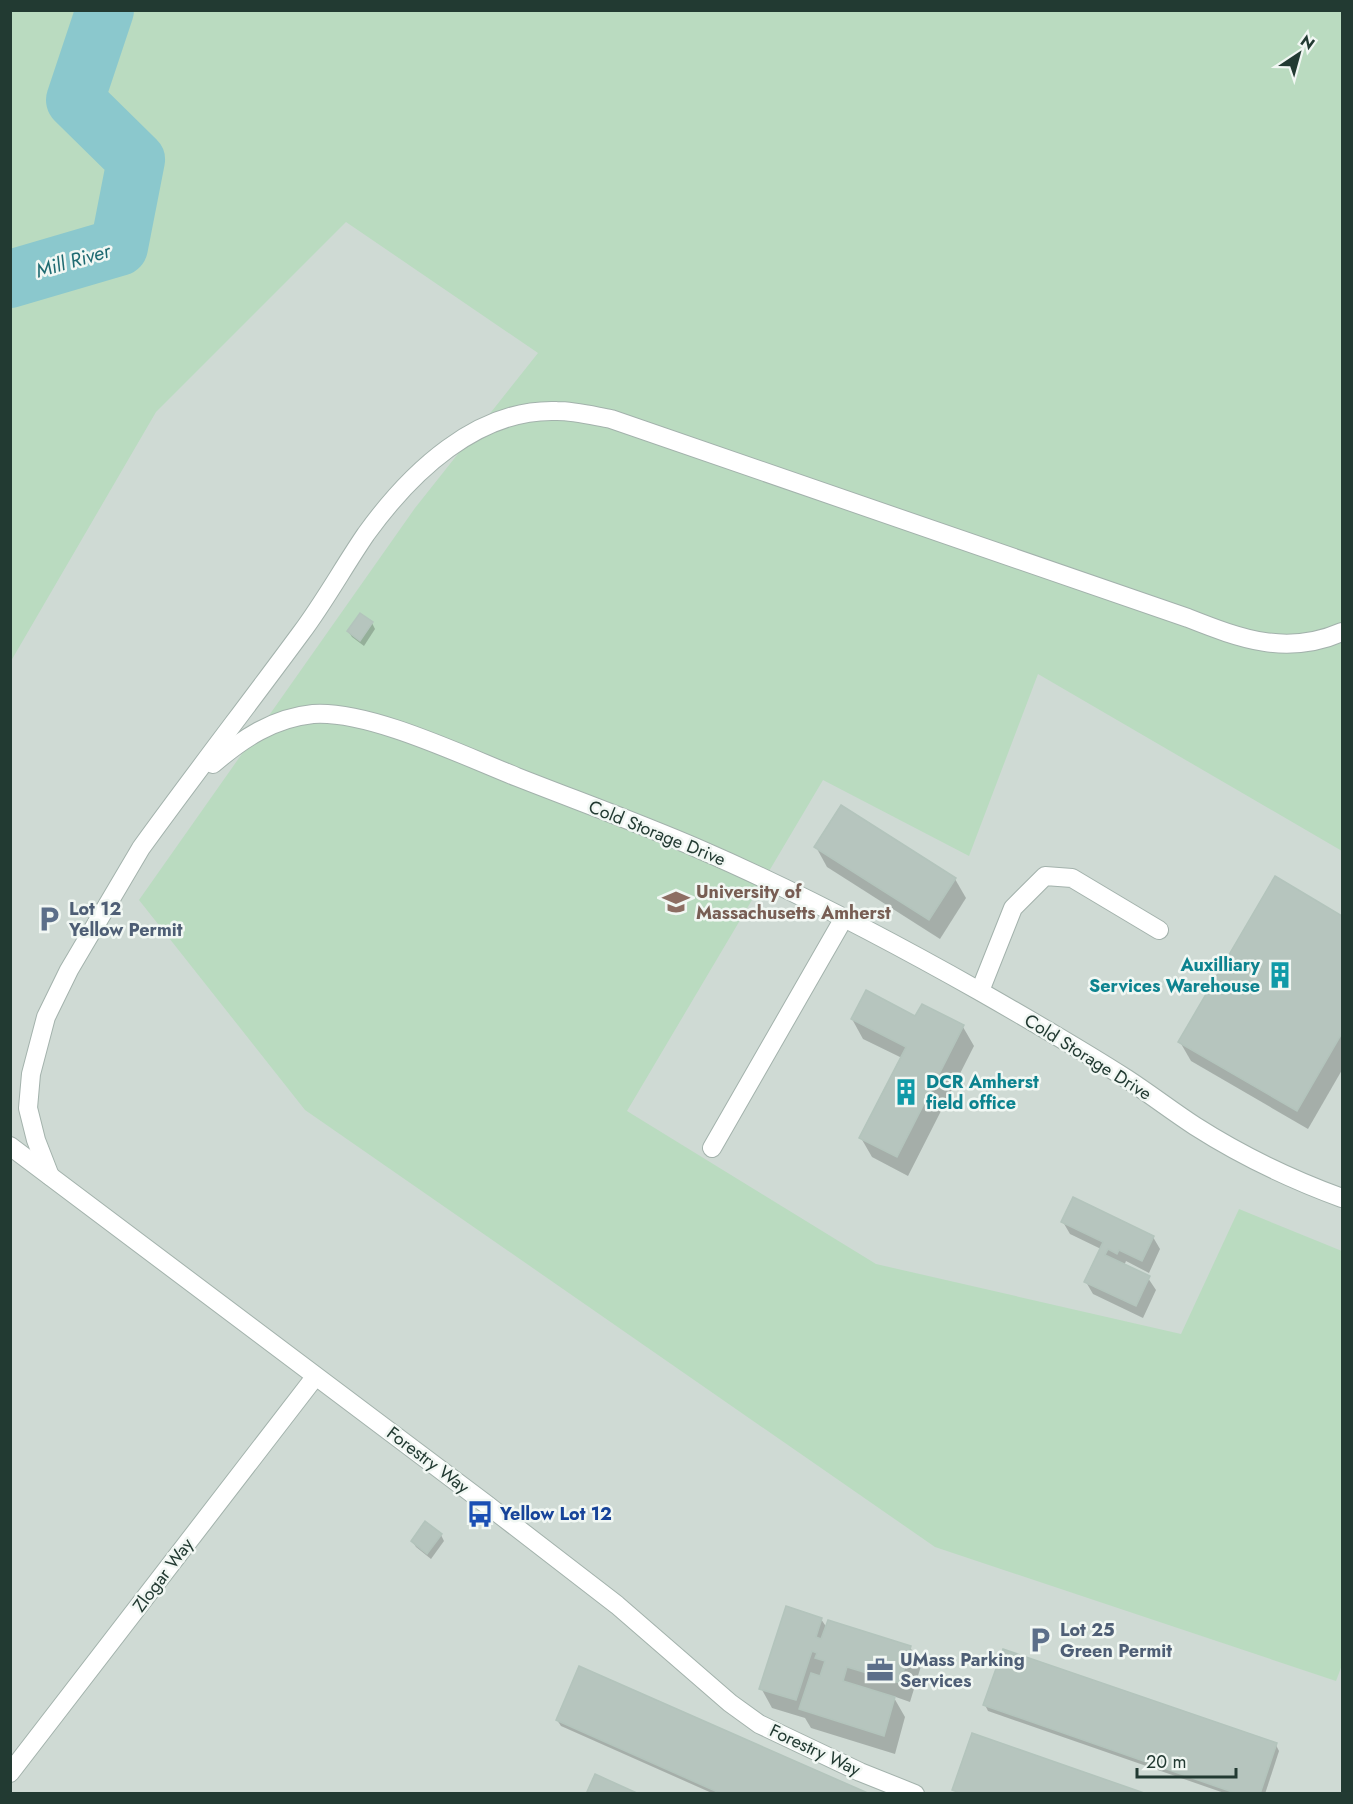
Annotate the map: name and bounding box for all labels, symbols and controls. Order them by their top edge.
north arrow [1269,24,1329,84]
text: N [1296,29,1319,55]
water label: Mill River [32,236,115,285]
street label: Cold Storage Drive [585,794,729,872]
place label: University of Massachusetts Amherst [696,879,891,926]
school or university icon: University of Massachusetts Amherst [661,887,691,917]
place label: Lot 12 Yellow Permit [68,896,183,943]
parking icon: Lot 12 Yellow Permit [34,904,64,934]
place label: Auxilliary Services Warehouse [1089,952,1261,999]
building icon: Auxilliary Services Warehouse [1265,960,1295,990]
street label: Cold Storage Drive [1019,1007,1157,1107]
place label: DCR Amherst field office [926,1069,1039,1116]
building icon: DCR Amherst field office [891,1077,921,1107]
street label: Forestry Way [381,1420,475,1500]
bus stop icon: Yellow Lot 12 [465,1499,495,1529]
place label: Yellow Lot 12 [499,1501,612,1527]
street label: Zlogar Way [127,1532,200,1617]
place label: Lot 25 Green Permit [1060,1617,1172,1664]
parking icon: Lot 25 Green Permit [1025,1625,1055,1655]
place label: UMass Parking Services [900,1647,1025,1694]
office icon: UMass Parking Services [865,1655,895,1685]
street label: Forestry Way [765,1718,865,1782]
scale bar [1137,1741,1236,1779]
text: 20 m [1146,1749,1186,1775]

